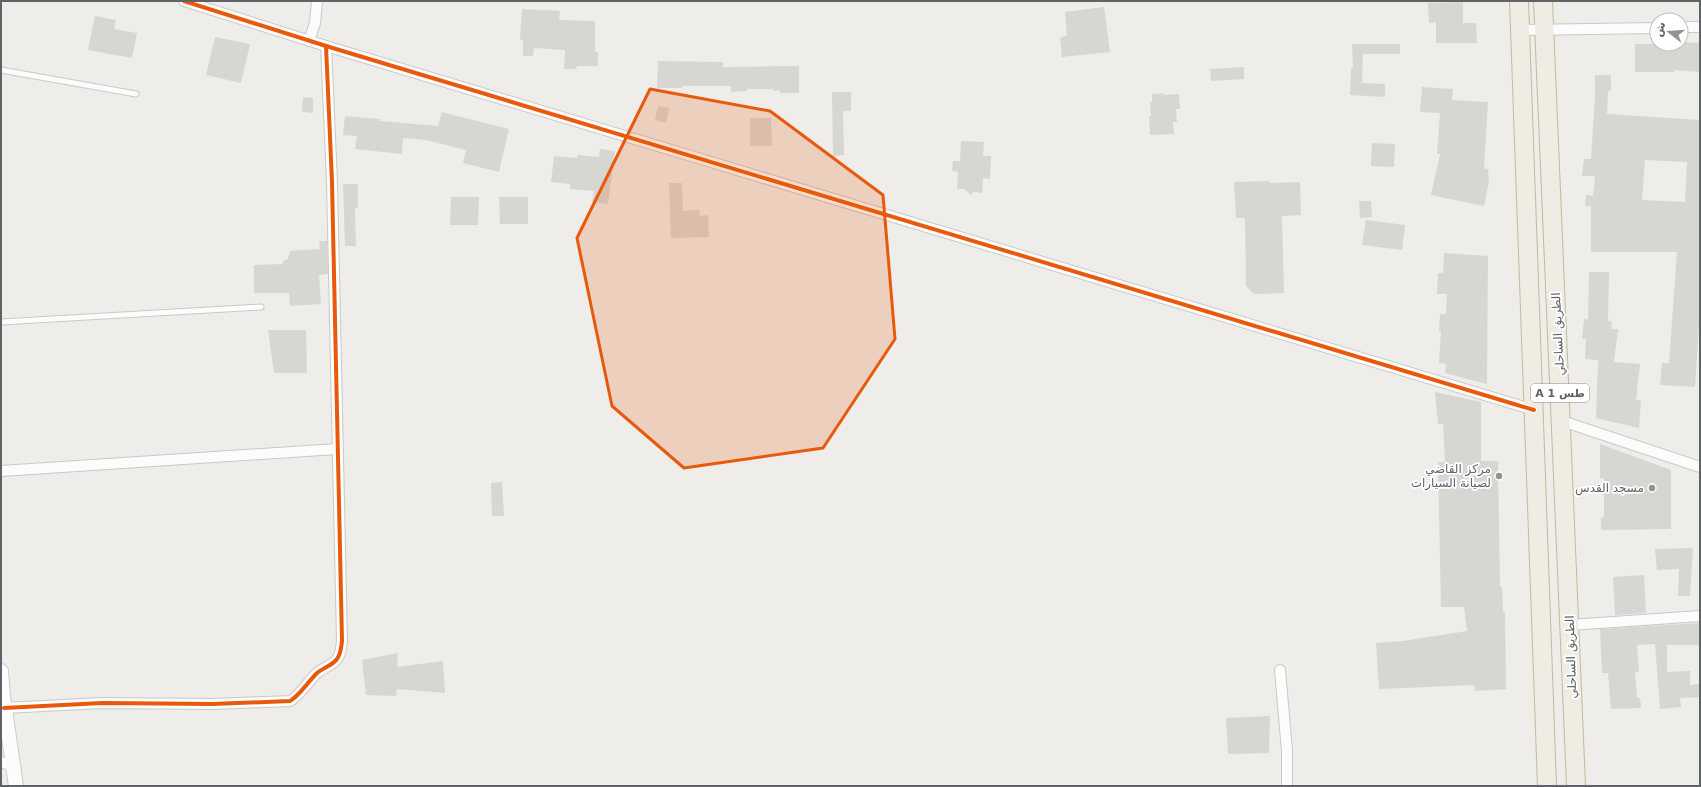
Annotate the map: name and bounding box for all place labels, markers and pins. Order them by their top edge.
place label: مركز القاضي لصيانة السيارات [1411,462,1491,491]
marker: مركز القاضي لصيانة السيارات [1494,471,1504,481]
place label: مسجد القدس [1575,481,1644,496]
marker: مسجد القدس [1647,483,1657,493]

